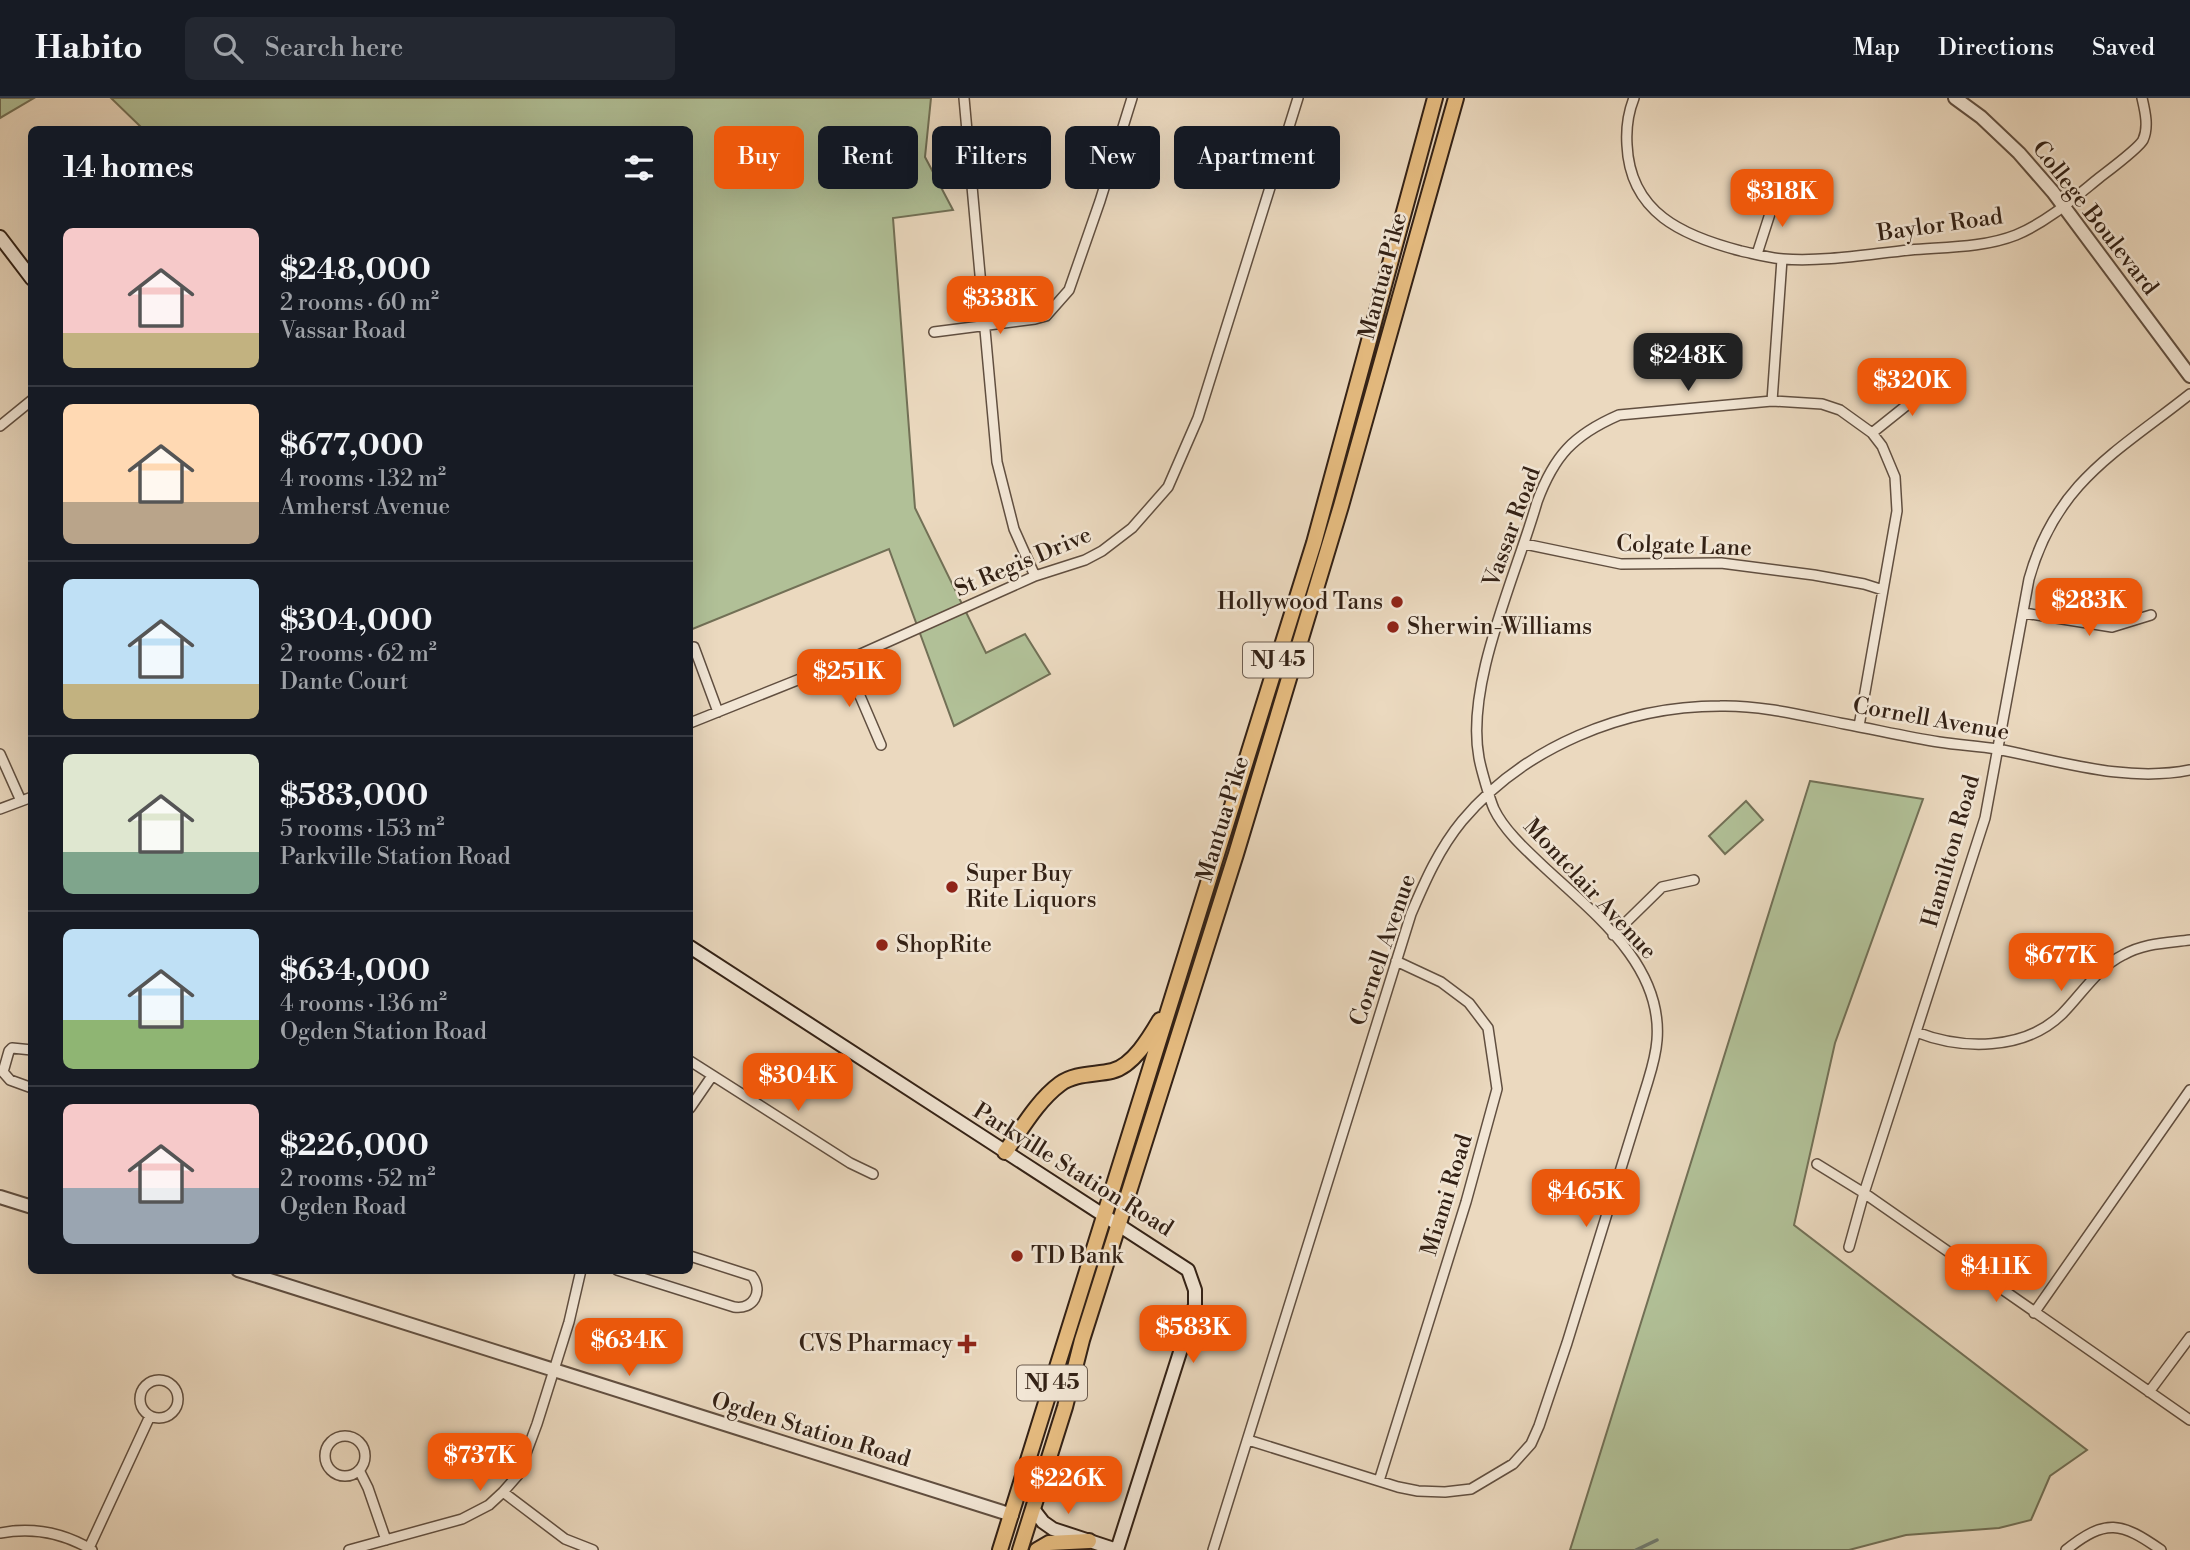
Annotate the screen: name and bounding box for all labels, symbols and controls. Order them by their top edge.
search box [185,17,675,80]
text: Habito [35,28,143,69]
icon: search [209,29,247,67]
text: Search here [265,32,404,64]
text: Map [1853,33,1900,63]
text: Directions [1938,33,2054,63]
text: Saved [2092,33,2155,63]
chip: Buy [714,126,804,189]
chip: Rent [818,126,918,189]
chip: Filters [932,126,1051,189]
chip: New [1065,126,1160,189]
chip: Apartment [1174,126,1340,189]
street label: College Boulevard [2026,135,2164,301]
text: 14 homes [63,149,194,187]
icon: filters [620,149,658,187]
pin: $318K [1733,170,1831,229]
text: $318K [1747,178,1817,206]
street label: Baylor Road [1874,202,2005,248]
street label: Mantua Pike [1353,210,1413,342]
text: $248,000 [280,251,431,289]
icon: home [119,256,203,340]
pin: $338K [951,276,1049,336]
text: $338K [963,285,1037,313]
text: 2 rooms · 60 m² [280,289,439,317]
text: Vassar Road [280,317,406,345]
pin: $248K [1639,334,1737,393]
text: $248K [1650,342,1726,370]
pin: $320K [1863,358,1961,418]
text: $320K [1873,367,1951,395]
text: $677,000 [280,427,424,465]
icon: home [119,432,203,516]
street label: Vassar Road [1477,463,1547,592]
text: 4 rooms · 132 m² [280,465,446,493]
text: Amherst Avenue [280,493,450,521]
street label: St Regis Drive [950,521,1096,603]
street label: Colgate Lane [1616,530,1752,562]
pin: $283K [2040,578,2138,638]
text: $283K [2051,587,2127,615]
place label: Hollywood Tans [1217,588,1383,616]
marker: Hollywood Tans [1389,594,1405,610]
text: $304,000 [280,602,432,640]
icon: home [119,607,203,691]
place label: Sherwin-Williams [1407,613,1592,641]
marker: Sherwin-Williams [1385,619,1401,635]
text: 2 rooms · 62 m² [280,640,437,668]
road number: NJ 45 [1243,642,1313,678]
pin: $251K [800,650,898,709]
text: $251K [813,658,885,686]
text: Dante Court [280,668,408,696]
street label: Cornell Avenue [1851,691,2011,747]
street label: Mantua Pike [1191,753,1255,885]
street label: Hamilton Road [1916,772,1986,930]
text: $583,000 [280,777,428,815]
icon: home [119,782,203,866]
street label: Montclair Avenue [1517,813,1663,965]
text: 5 rooms · 153 m² [280,815,445,843]
text: Parkville Station Road [280,843,511,871]
place label: Super Buy Rite Liquors [966,860,1097,914]
street label: Cornell Avenue [1344,870,1422,1030]
marker: Super Buy Rite Liquors [944,879,960,895]
place label: ShopRite [896,931,992,959]
pin: $677K [2012,934,2110,993]
marker: ShopRite [874,937,890,953]
text: $677K [2025,942,2097,970]
text: $634,000 [280,952,430,990]
icon: home [119,957,203,1041]
text: 4 rooms · 136 m² [280,990,447,1018]
text: Ogden Station Road [280,1018,487,1046]
pin: $304K [749,1054,847,1113]
text: $304K [759,1062,837,1090]
street label: Parkville Station Road [968,1097,1178,1243]
text: $226,000 [280,1127,429,1165]
street label: Miami Road [1415,1131,1479,1259]
icon: home [119,1132,203,1216]
text: 2 rooms · 52 m² [280,1165,436,1193]
pin: $465K [1537,1170,1635,1229]
text: $465K [1548,1178,1624,1206]
text: Ogden Road [280,1193,406,1221]
place label: TD Bank [1031,1242,1124,1270]
pin: $411K [1947,1244,2045,1304]
marker: TD Bank [1009,1248,1025,1264]
text: $411K [1961,1253,2031,1281]
pin: $583K [1144,1306,1242,1365]
text: $583K [1155,1314,1231,1342]
pin: $634K [580,1318,678,1378]
text: $634K [591,1327,667,1355]
place label: CVS Pharmacy [799,1330,954,1358]
marker: CVS Pharmacy [959,1336,975,1352]
road number: NJ 45 [1017,1366,1087,1400]
street label: Ogden Station Road [708,1386,914,1474]
pin: $737K [431,1434,529,1493]
text: $737K [444,1442,516,1470]
pin: $226K [1019,1456,1117,1516]
text: $226K [1030,1465,1106,1493]

